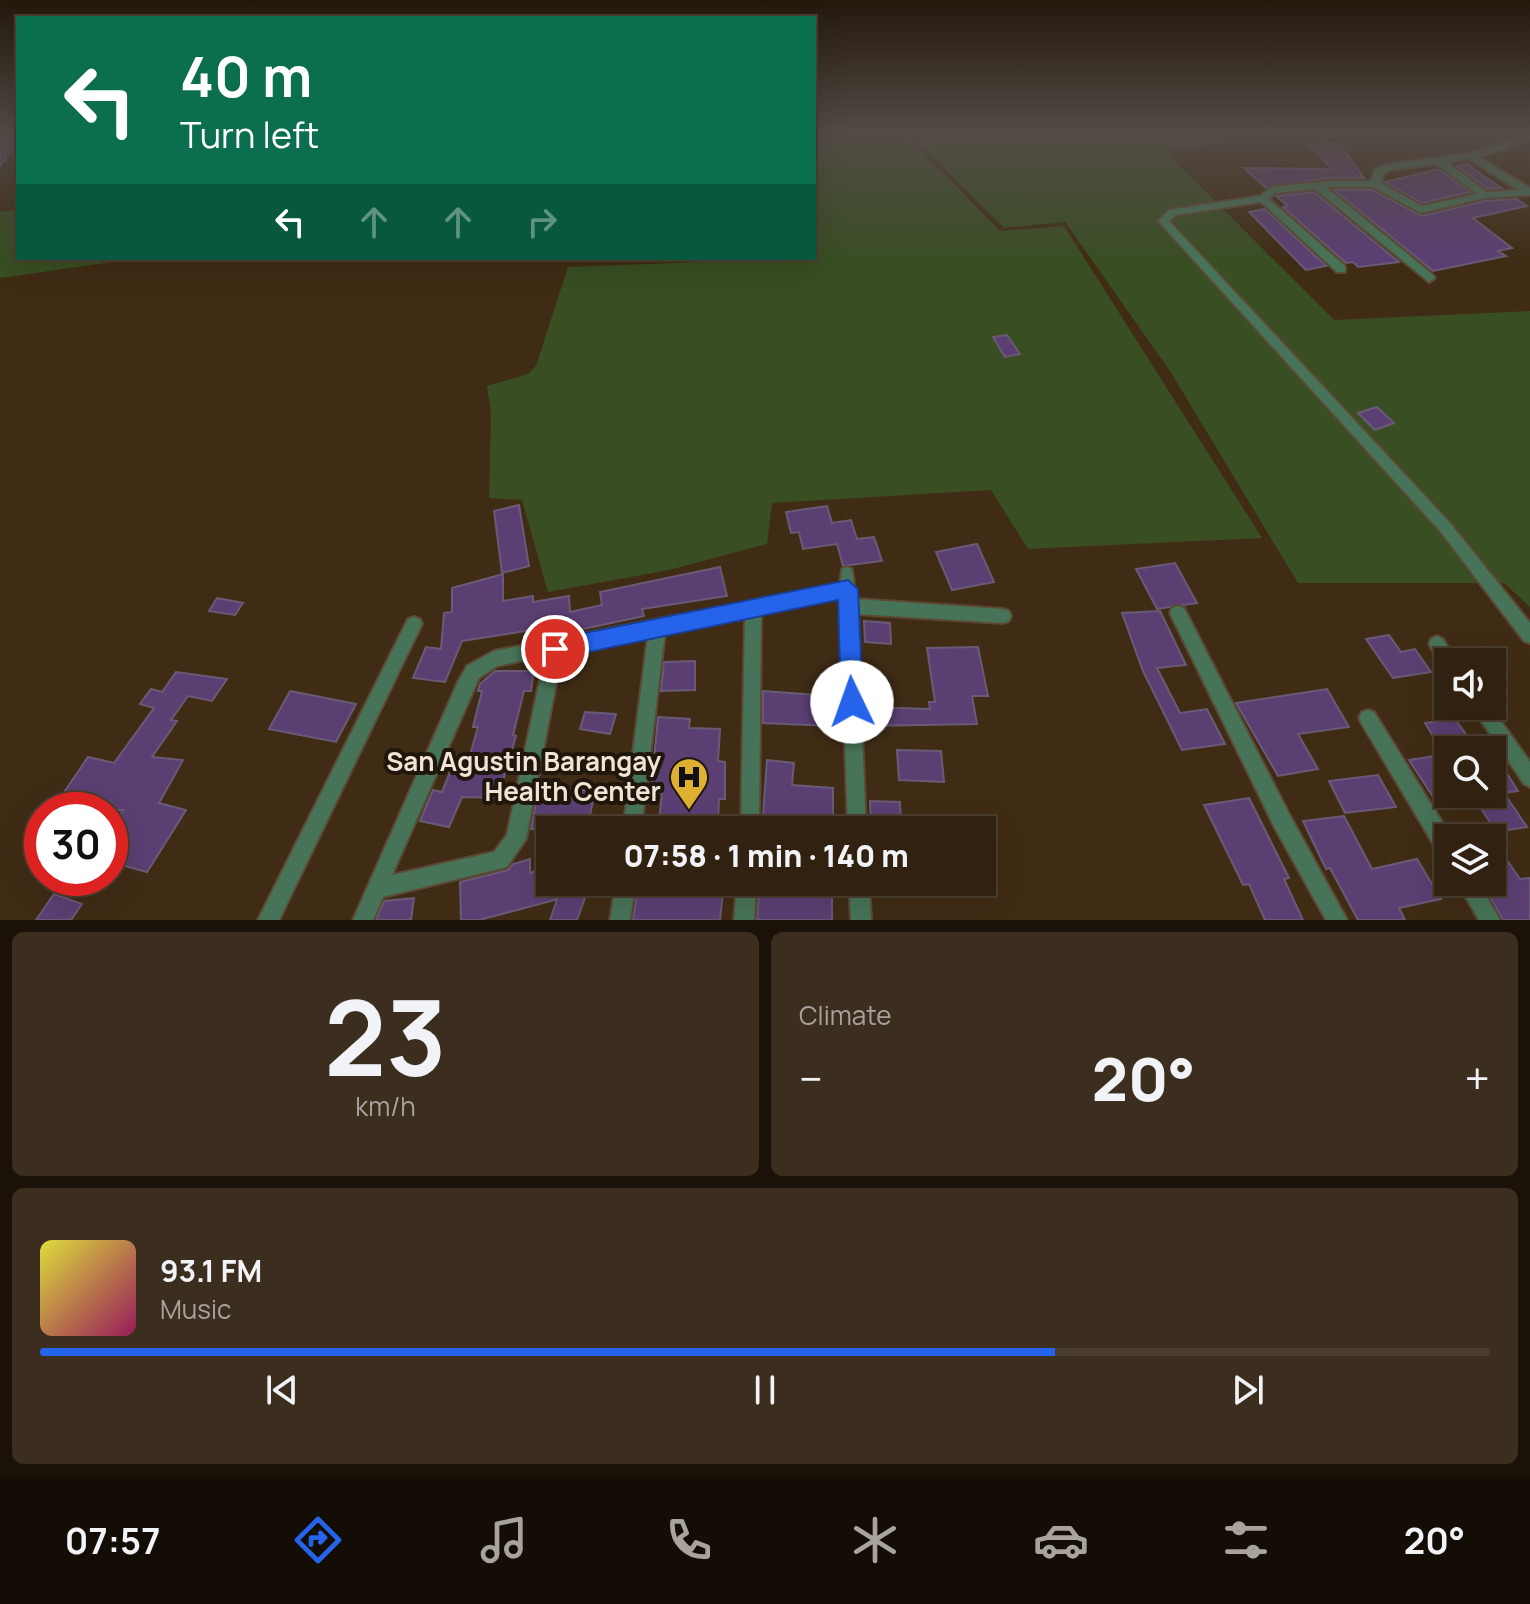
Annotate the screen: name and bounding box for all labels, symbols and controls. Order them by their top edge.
text: 40 m [180,37,312,114]
icon: left [48,48,152,152]
text: Turn left [180,110,319,159]
icon: left [268,200,312,244]
icon: ahead [352,200,396,244]
icon: ahead [436,200,480,244]
icon: right [520,200,564,244]
pin [521,615,589,683]
icon: arrive [533,627,577,671]
map controls [1434,648,1506,896]
button: sound [1434,648,1506,720]
position arrow [810,660,894,744]
button: search [1434,736,1506,808]
place label: San Agustin Barangay Health Center [386,743,661,809]
hospital icon: San Agustin Barangay Health Center [668,756,710,811]
speed limit sign: 30 [24,792,128,896]
button: layers [1434,824,1506,896]
text: 07:58 · 1 min · 140 m [623,835,909,876]
text: 23 [324,965,447,1107]
text: Climate [799,997,891,1033]
text: 20° [1092,1037,1196,1119]
text: − [799,1048,823,1108]
text: + [1465,1048,1490,1108]
text: km/h [355,1088,416,1124]
text: 93.1 FM [160,1250,262,1291]
text: Music [160,1291,231,1327]
icon: previous [260,1368,304,1412]
icon: pause [743,1368,787,1412]
icon: next [1226,1368,1270,1412]
icon: directions [290,1512,346,1568]
icon: music [476,1512,532,1568]
icon: phone [661,1512,717,1568]
icon: climate [847,1512,903,1568]
icon: car [1033,1512,1089,1568]
icon: filters [1218,1512,1274,1568]
text: 07:57 [65,1516,160,1565]
text: 20° [1404,1516,1465,1565]

